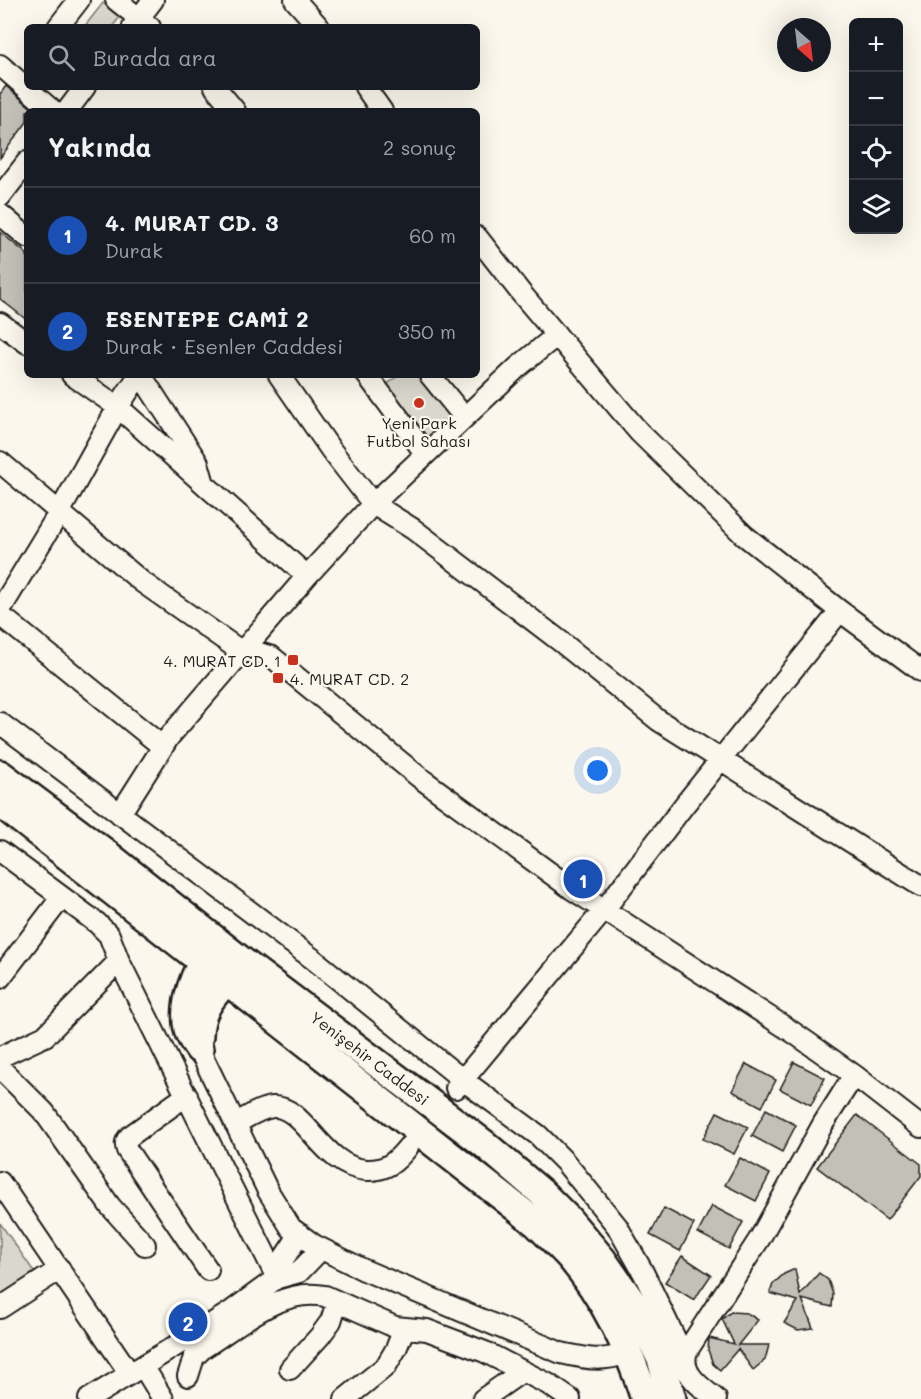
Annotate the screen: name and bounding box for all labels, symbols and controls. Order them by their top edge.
north arrow [777,18,831,72]
map controls [849,18,903,234]
button: + [849,18,903,72]
search box [24,24,480,90]
icon: search [45,41,78,74]
text: Burada ara [93,43,217,72]
button: − [849,72,903,126]
button: locate [849,126,903,180]
text: Yakında [48,130,151,164]
text: 2 sonuç [383,134,456,160]
button: layers [849,180,903,234]
text: 4. MURAT CD. 3 [105,208,278,237]
text: 1 [63,222,72,248]
text: 60 m [409,222,456,248]
text: Durak [105,237,163,263]
text: ESENTEPE CAMİ 2 [105,304,309,333]
text: 2 [62,318,73,344]
text: 350 m [398,318,456,344]
text: Durak · Esenler Caddesi [105,333,343,359]
marker: Yeni Park Futbol Sahası [412,396,426,410]
place label: Yeni Park Futbol Sahası [367,412,471,451]
place label: 4. MURAT CD. 1 [164,650,281,671]
marker: 4. MURAT CD. 1 [286,653,300,667]
place label: 4. MURAT CD. 2 [290,668,409,689]
marker: 4. MURAT CD. 2 [271,671,285,685]
your location [583,756,612,785]
pin: 1 [564,856,602,902]
street label: Yenişehir Caddesi [306,1006,434,1110]
pin: 2 [168,1300,207,1344]

